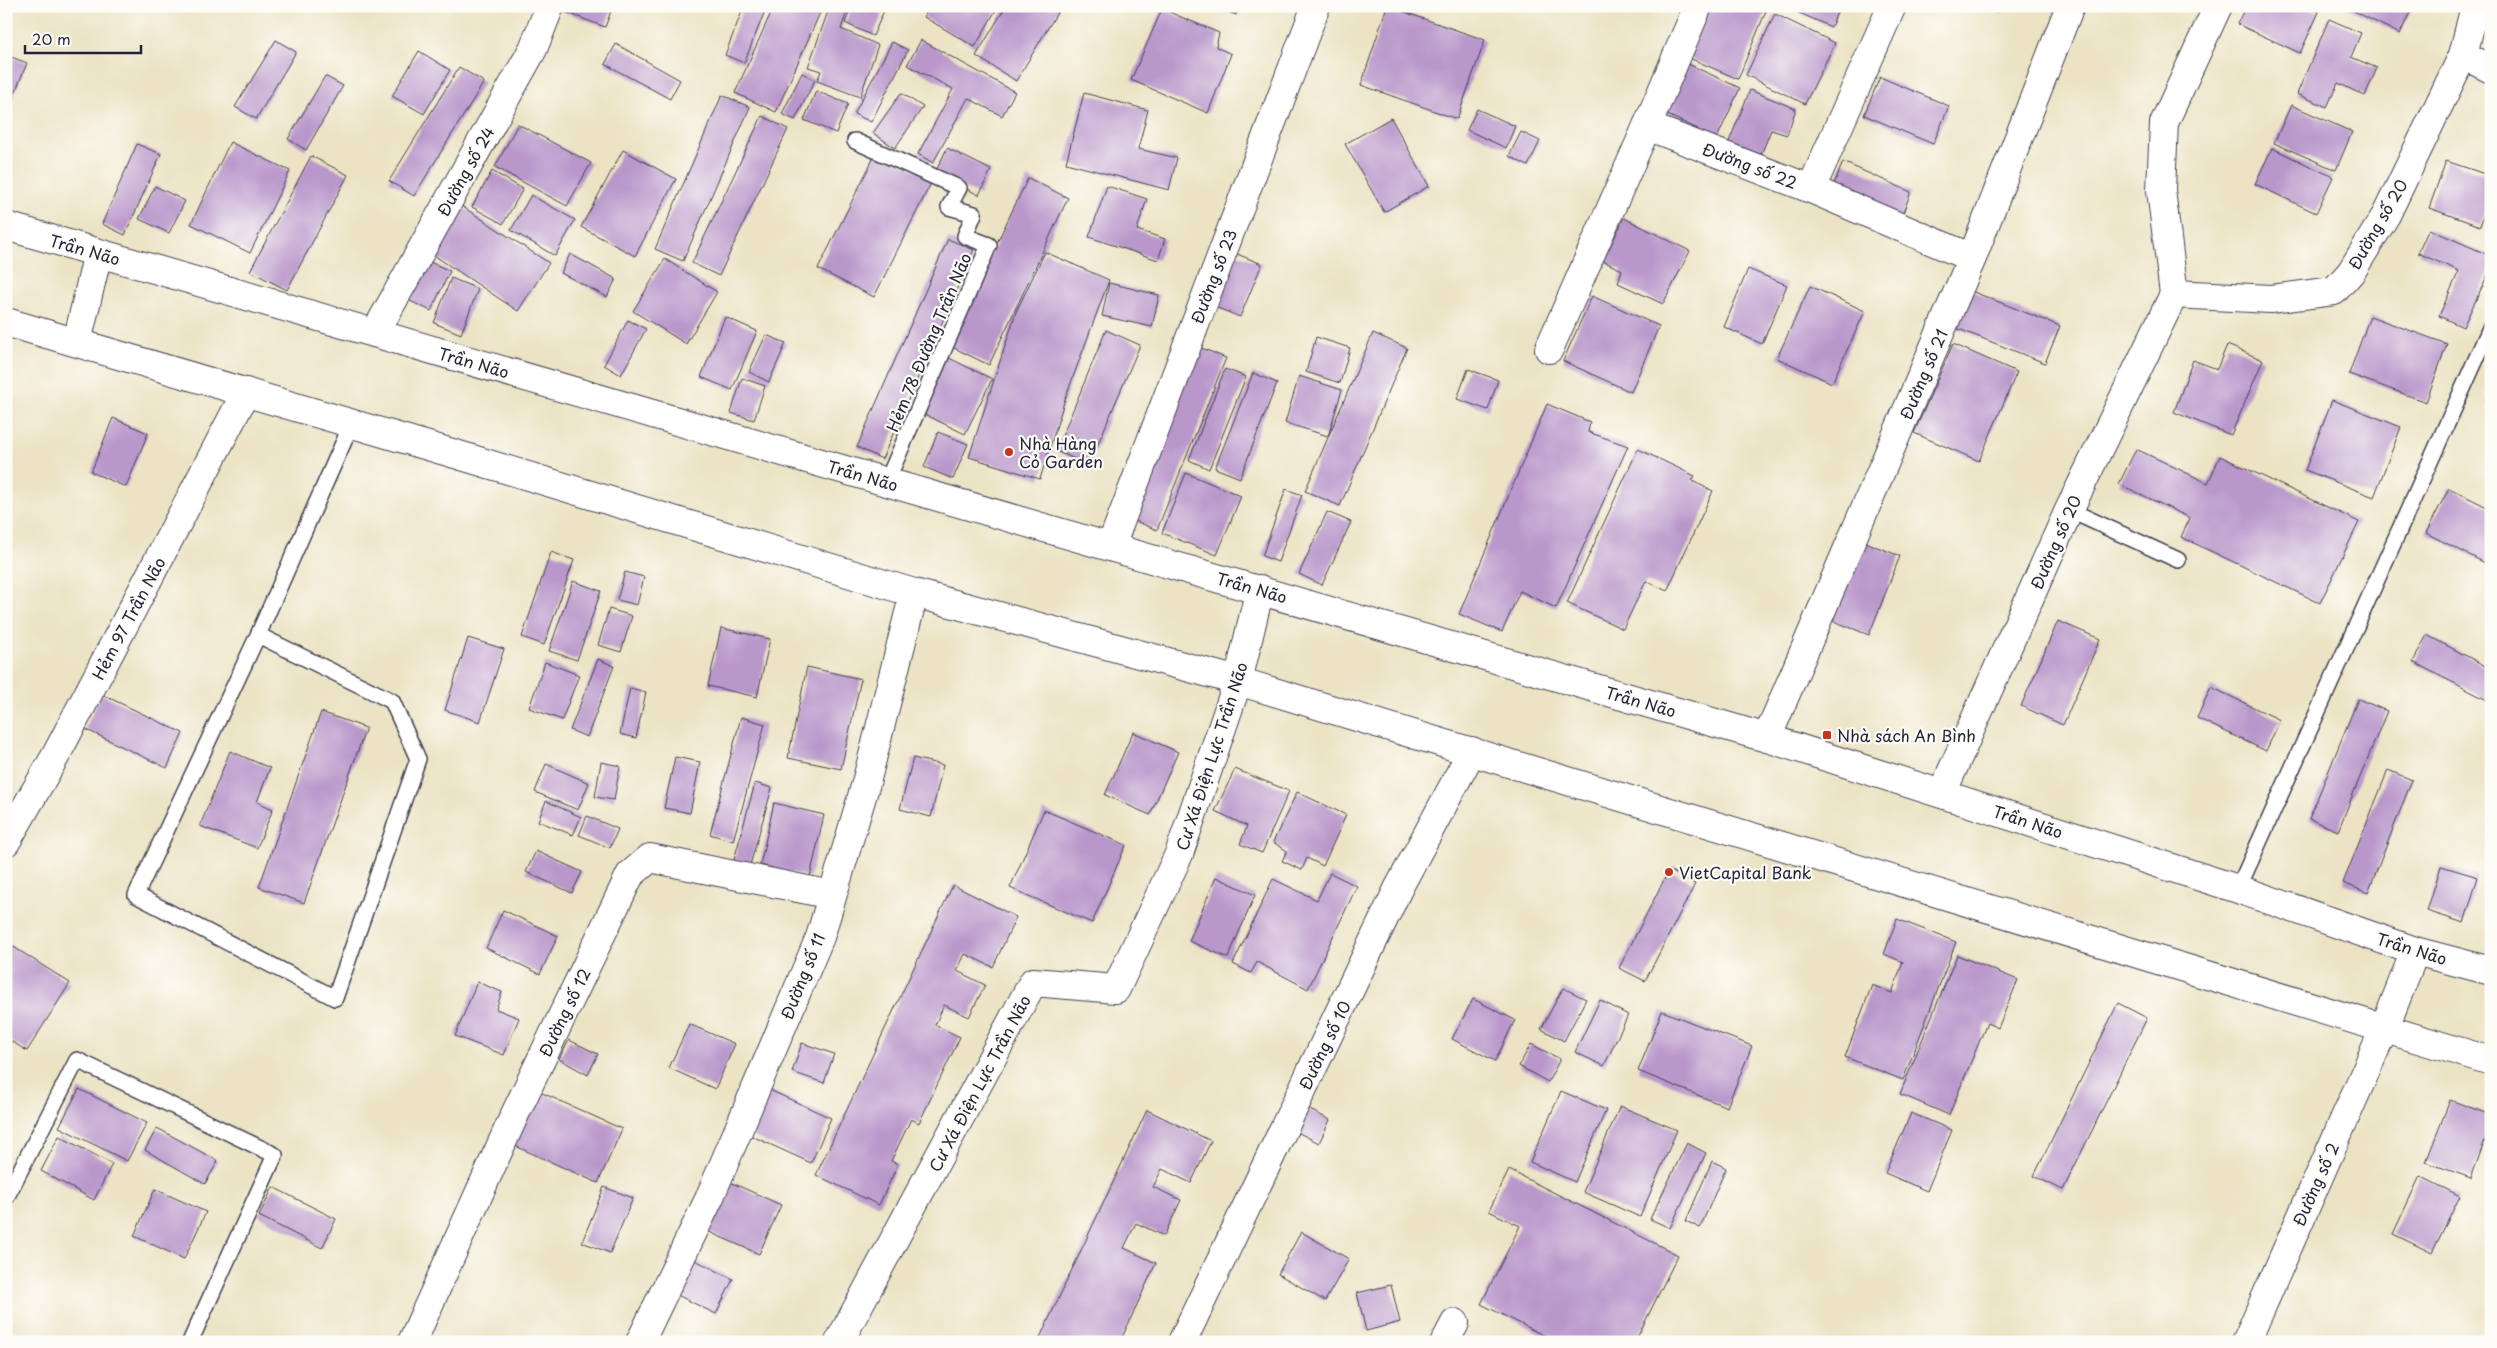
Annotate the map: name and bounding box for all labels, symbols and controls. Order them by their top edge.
scale bar [25,22,141,54]
text: 20 m [32,27,71,50]
street label: Đường số 24 [430,122,500,220]
street label: Đường số 22 [1699,136,1801,194]
street label: Đường số 20 [2341,174,2413,274]
street label: Đường số 23 [1184,225,1242,327]
street label: Trần Não [47,227,123,271]
street label: Hẻm 78 Đường Trần Não [879,249,977,435]
street label: Đường số 21 [1893,325,1953,423]
street label: Trần Não [436,340,512,384]
place label: Nhà Hàng Cỏ Garden [1019,431,1103,473]
marker: Nhà Hàng Cỏ Garden [1003,446,1015,458]
street label: Trần Não [825,453,901,497]
street label: Đường số 20 [2024,491,2086,593]
street label: Hẻm 97 Trần Não [86,552,171,684]
street label: Trần Não [1214,565,1290,609]
street label: Cư Xá Điện Lực Trần Não [1169,658,1253,853]
street label: Trần Não [1603,679,1679,723]
place label: Nhà sách An Bình [1837,723,1976,747]
marker: Nhà sách An Bình [1821,729,1833,741]
street label: Trần Não [1990,798,2066,844]
place label: VietCapital Bank [1679,860,1812,884]
marker: VietCapital Bank [1663,866,1675,878]
street label: Trần Não [2374,926,2450,970]
street label: Đường số 11 [774,929,830,1023]
street label: Đường số 12 [532,964,596,1060]
street label: Cư Xá Điện Lực Trần Não [922,990,1036,1176]
street label: Đường số 10 [1292,996,1356,1094]
street label: Đường số 2 [2286,1138,2344,1230]

